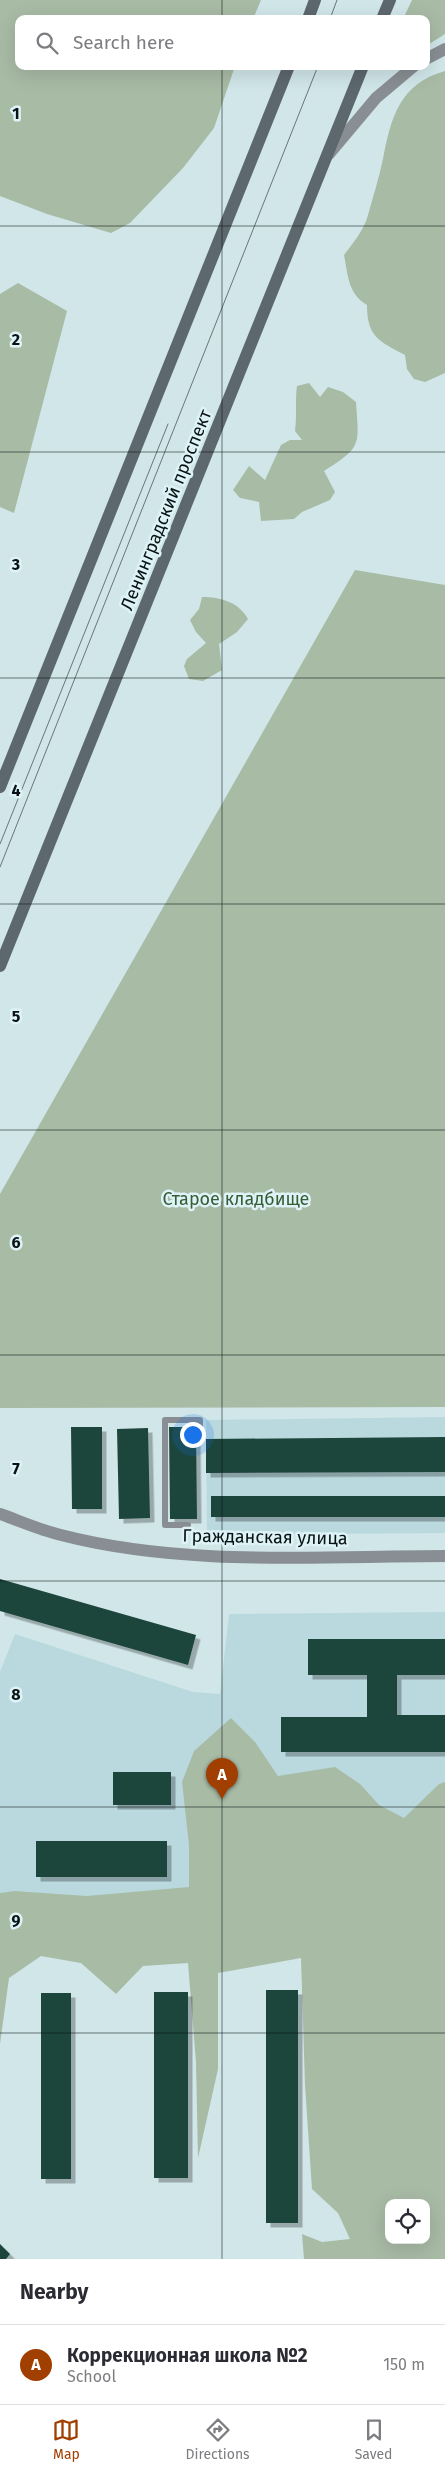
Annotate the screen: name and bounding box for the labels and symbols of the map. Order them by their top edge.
text: 1 [12,104,20,123]
text: 2 [12,330,20,349]
street label: Ленинградский проспект [116,406,217,614]
text: 3 [11,555,20,574]
text: 4 [11,781,21,800]
text: 5 [12,1007,21,1026]
park label: Старое кладбище [163,1188,309,1210]
text: 6 [11,1233,21,1252]
your location [180,1422,206,1448]
text: 7 [12,1459,20,1478]
street label: Гражданская улица [182,1525,348,1549]
text: 8 [11,1685,21,1704]
pin: A [206,1758,238,1799]
text: 9 [12,1911,21,1930]

